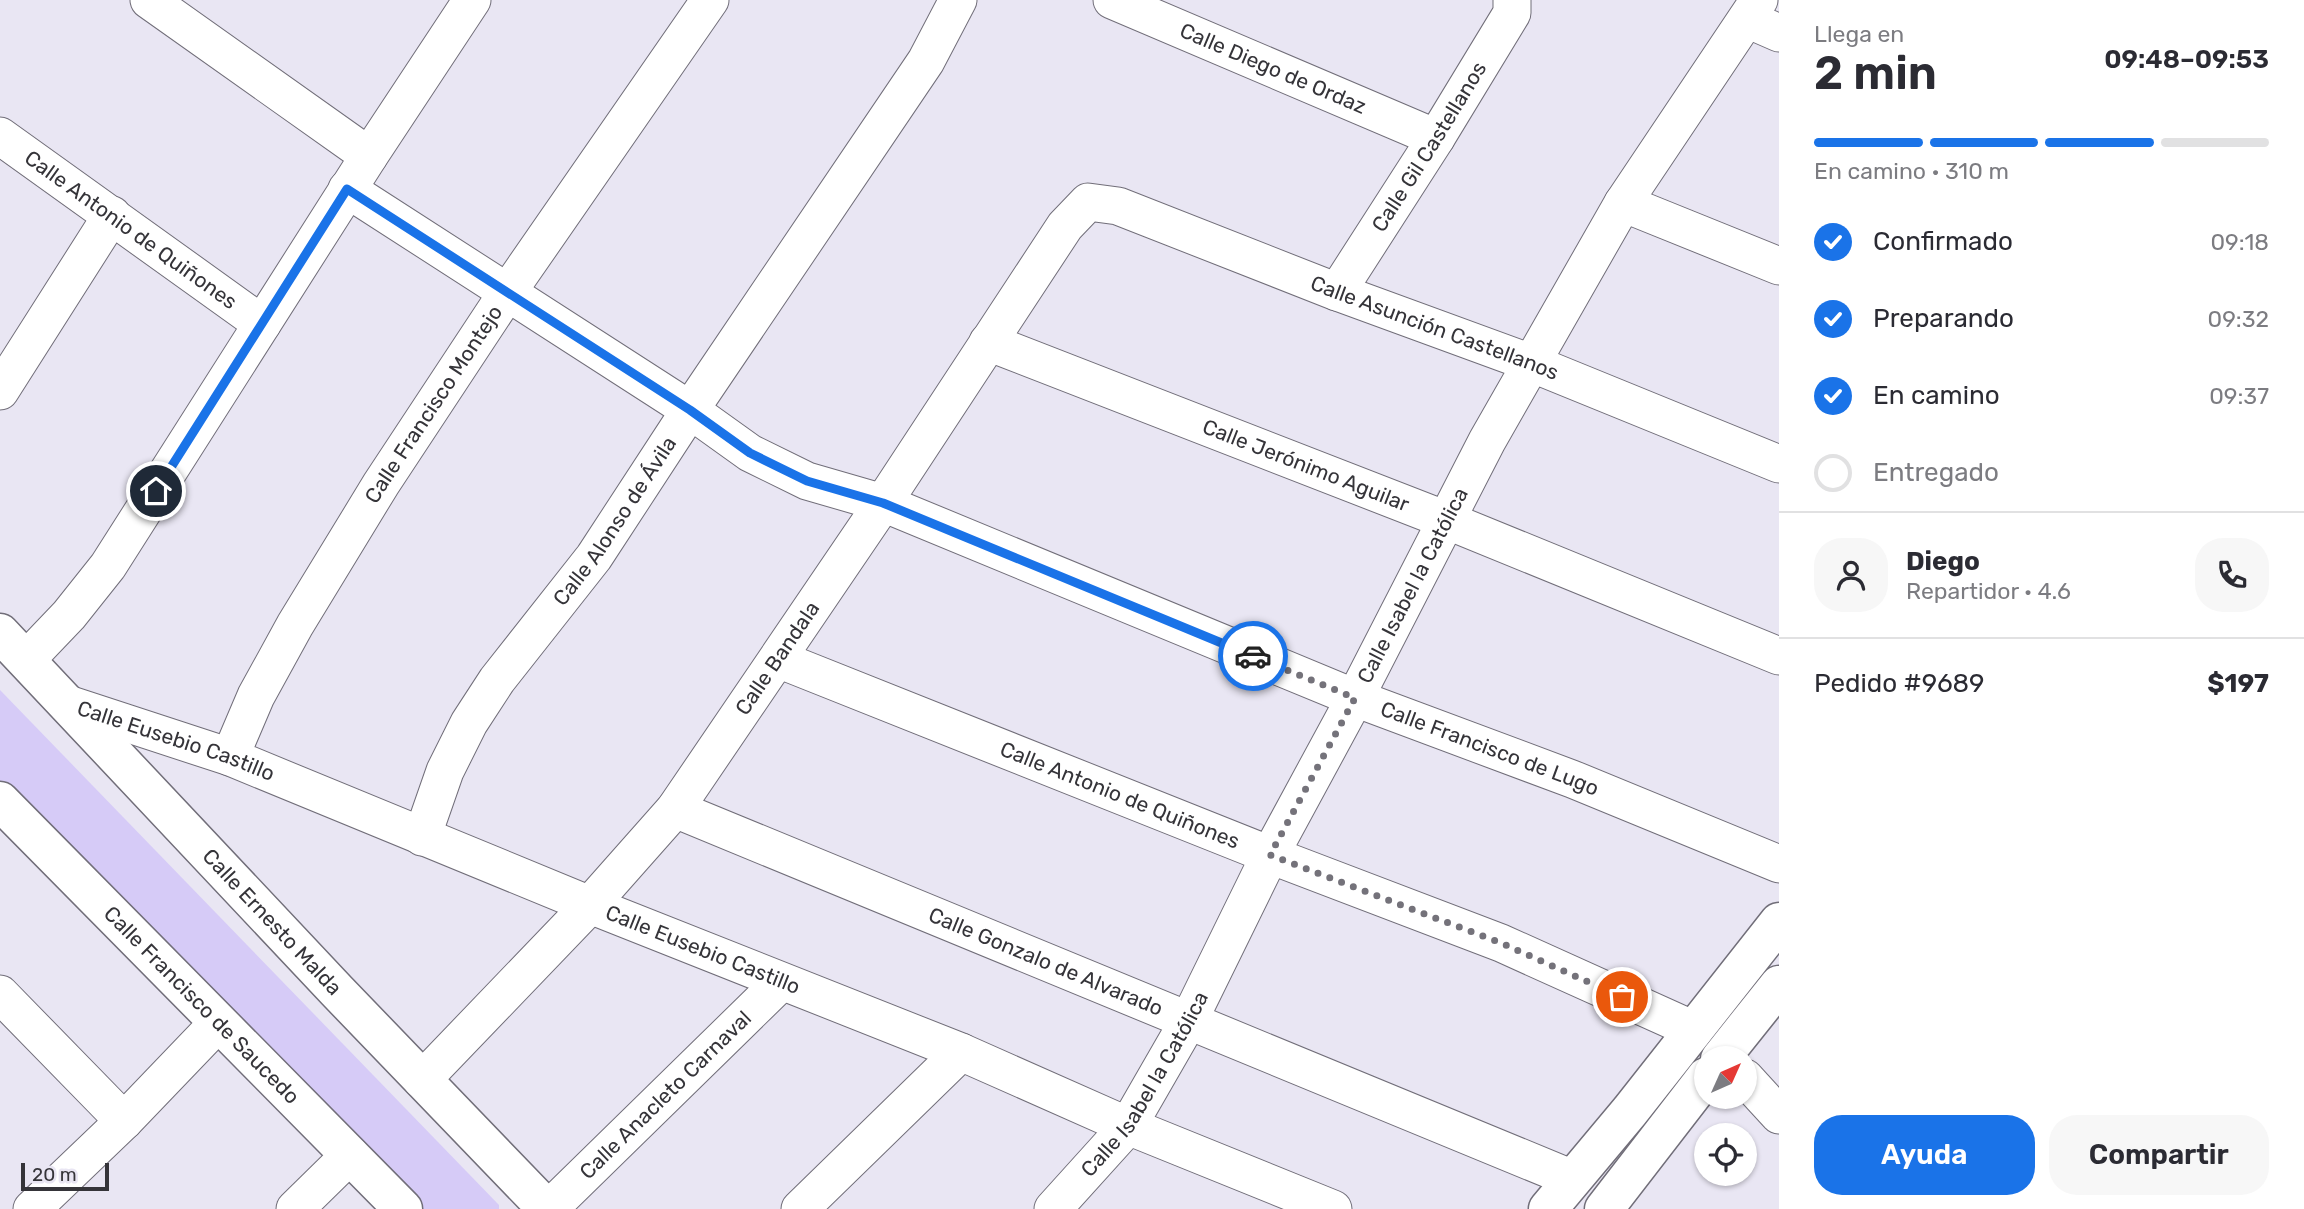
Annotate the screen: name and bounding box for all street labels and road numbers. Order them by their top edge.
street label: Calle Diego de Ordaz [1176,17,1370,119]
street label: Calle Gil Castellanos [1366,57,1491,236]
street label: Calle Antonio de Quiñones [20,145,242,314]
street label: Calle Asunción Castellanos [1307,270,1562,385]
street label: Calle Francisco Montejo [359,300,507,508]
street label: Calle Jerónimo Aguilar [1199,414,1413,517]
street label: Calle Alonso de Ávila [548,432,681,610]
street label: Calle Isabel la Católica [1352,483,1473,687]
street label: Calle Bandala [730,596,824,720]
street label: Calle Eusebio Castillo [74,695,279,786]
street label: Calle Francisco de Lugo [1377,696,1603,801]
street label: Calle Antonio de Quiñones [997,736,1243,854]
street label: Calle Ernesto Malda [198,843,347,1000]
street label: Calle Eusebio Castillo [602,899,804,999]
street label: Calle Francisco de Saucedo [99,901,305,1109]
street label: Calle Gonzalo de Alvarado [925,902,1167,1021]
street label: Calle Isabel la Católica [1075,987,1213,1182]
street label: Calle Anacleto Carnaval [574,1005,756,1184]

